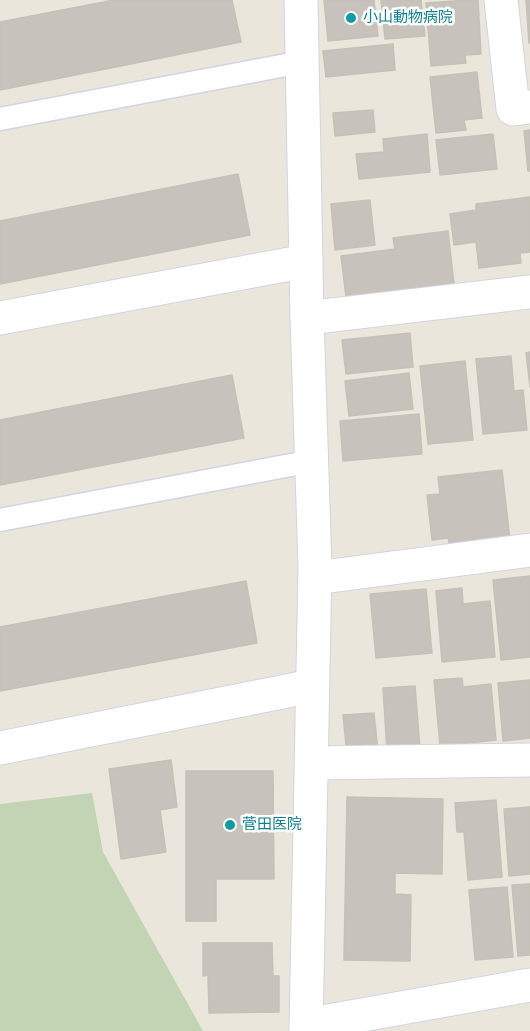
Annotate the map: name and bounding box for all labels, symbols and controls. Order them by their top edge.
place label: 小山動物病院 [363,9,453,27]
marker: 小山動物病院 [344,11,358,25]
place label: 菅田医院 [242,816,302,834]
marker: 菅田医院 [223,818,237,832]

